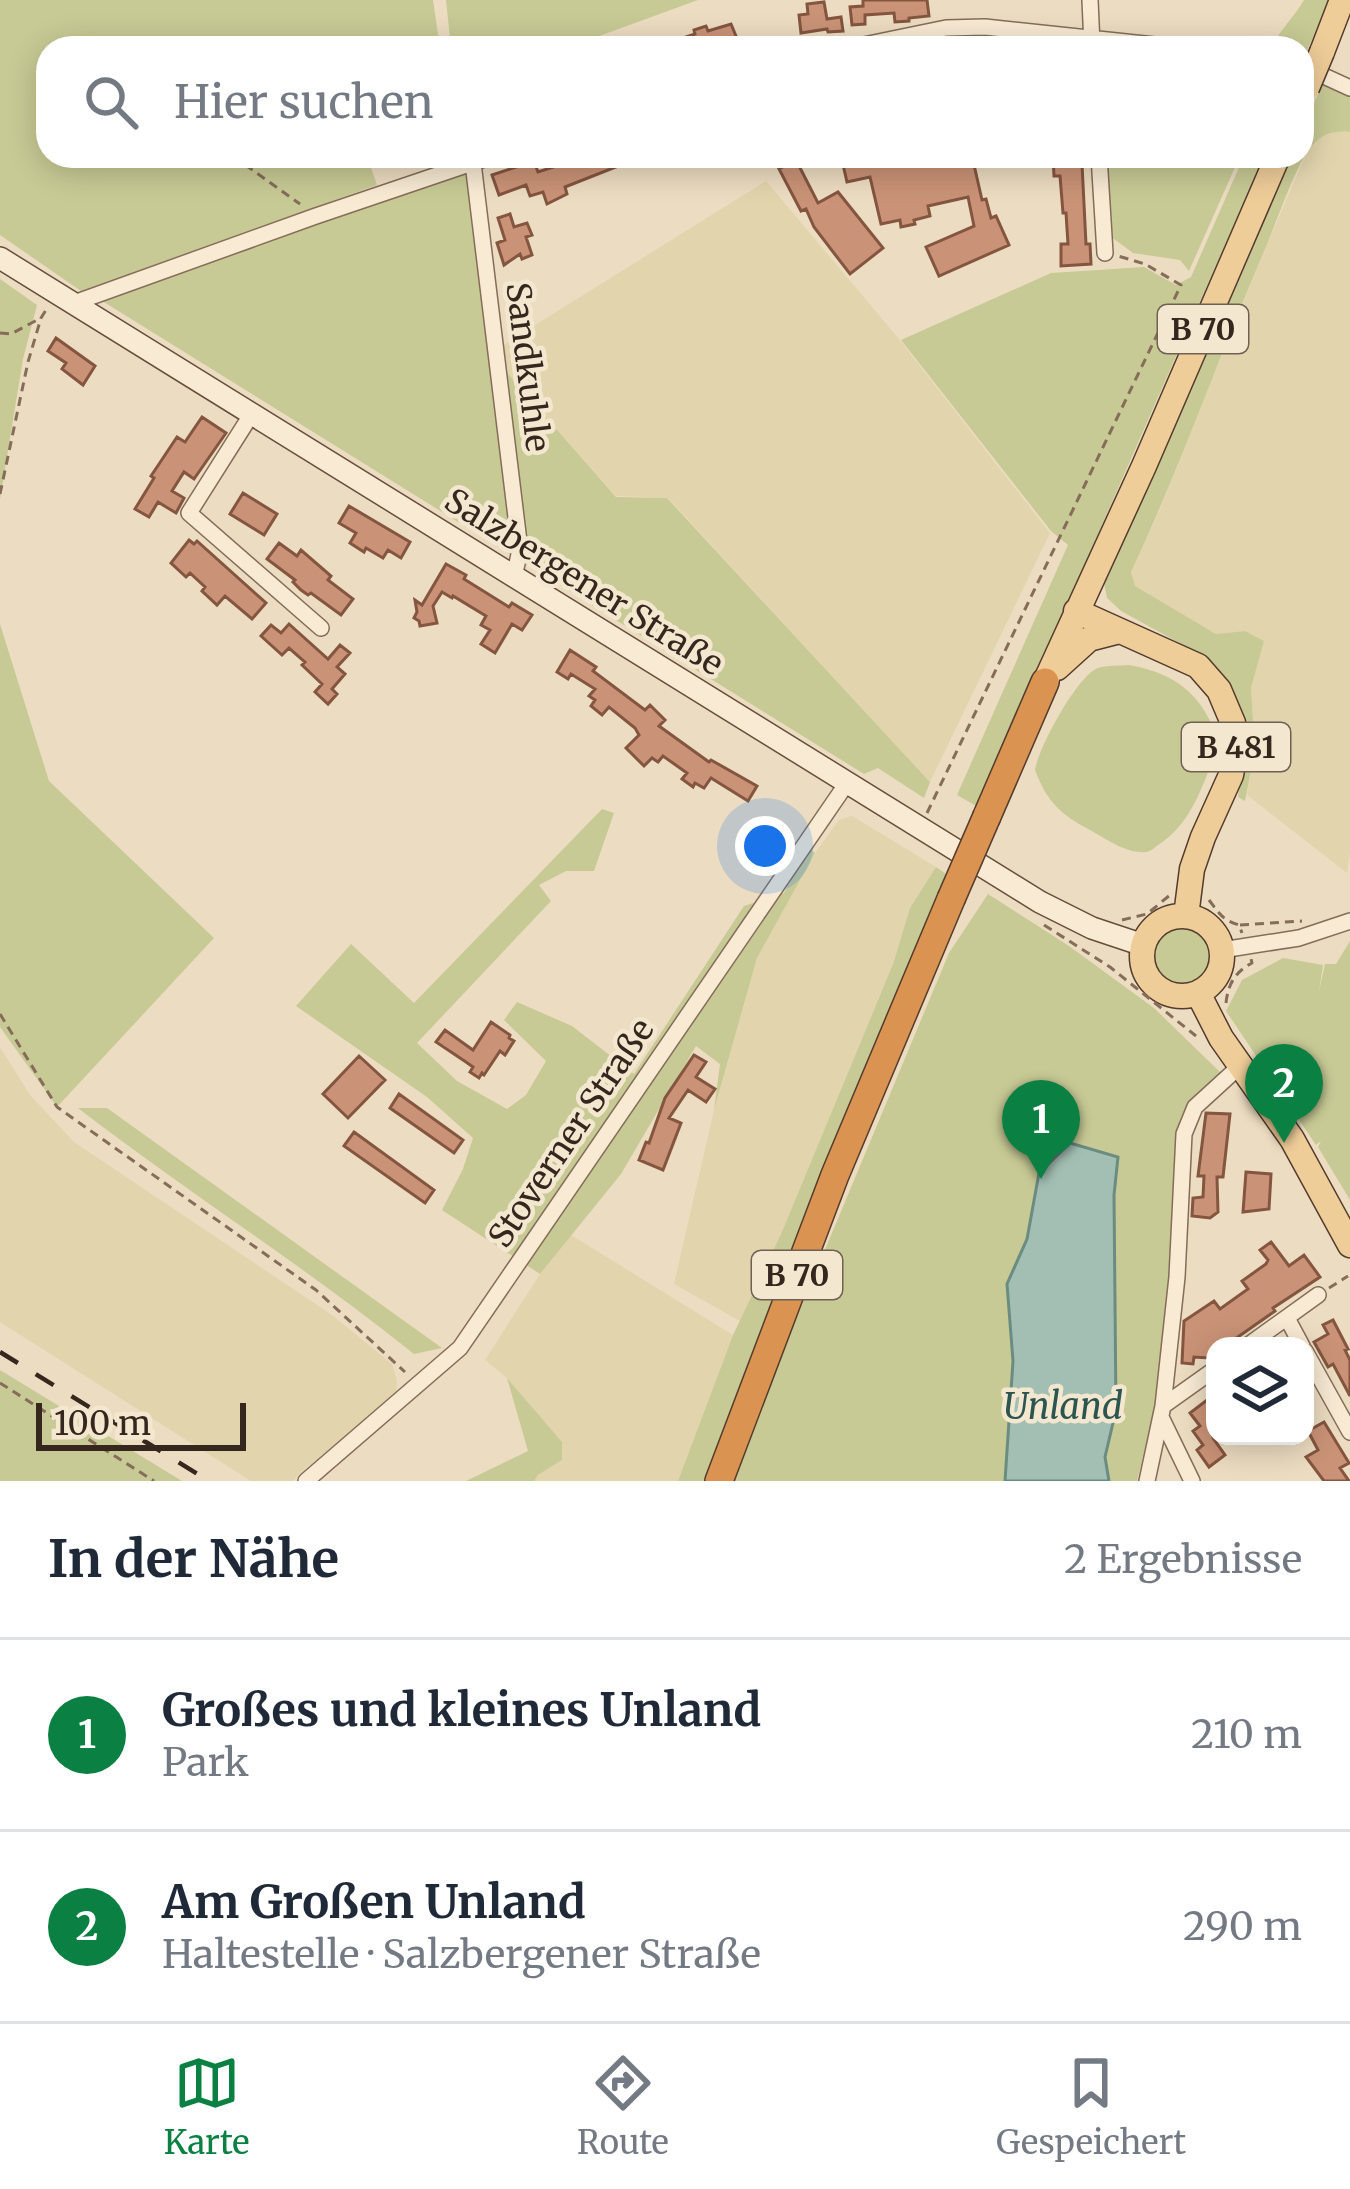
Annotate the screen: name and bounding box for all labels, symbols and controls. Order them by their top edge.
search box [36,36,1314,168]
icon: search [78,69,144,135]
text: Hier suchen [174,74,433,130]
street label: Sandkuhle [497,280,559,454]
road number: B 70 [1158,305,1248,353]
street label: Salzbergener Straße [437,480,731,684]
road number: B 481 [1182,723,1290,771]
your location [735,816,795,876]
street label: Stoverner Straße [479,1011,663,1255]
pin: 2 [1245,1044,1323,1143]
pin: 1 [1002,1080,1080,1179]
road number: B 70 [752,1251,842,1299]
map controls [1206,1337,1314,1445]
button: layers [1206,1337,1314,1445]
water label: Unland [1003,1384,1123,1429]
scale bar [36,1397,246,1450]
text: 100 m [54,1403,151,1444]
text: In der Nähe [48,1527,339,1591]
text: 2 Ergebnisse [1064,1535,1302,1584]
text: Großes und kleines Unland [162,1682,761,1738]
text: 1 [78,1710,96,1759]
text: 210 m [1191,1710,1302,1759]
text: Park [162,1738,249,1787]
text: Am Großen Unland [162,1874,586,1930]
text: 2 [76,1902,98,1951]
text: 290 m [1183,1902,1302,1951]
text: Haltestelle · Salzbergener Straße [162,1930,761,1979]
tab: Karte [164,2050,250,2163]
tab: Route [577,2050,669,2163]
tab: Gespeichert [996,2050,1186,2163]

